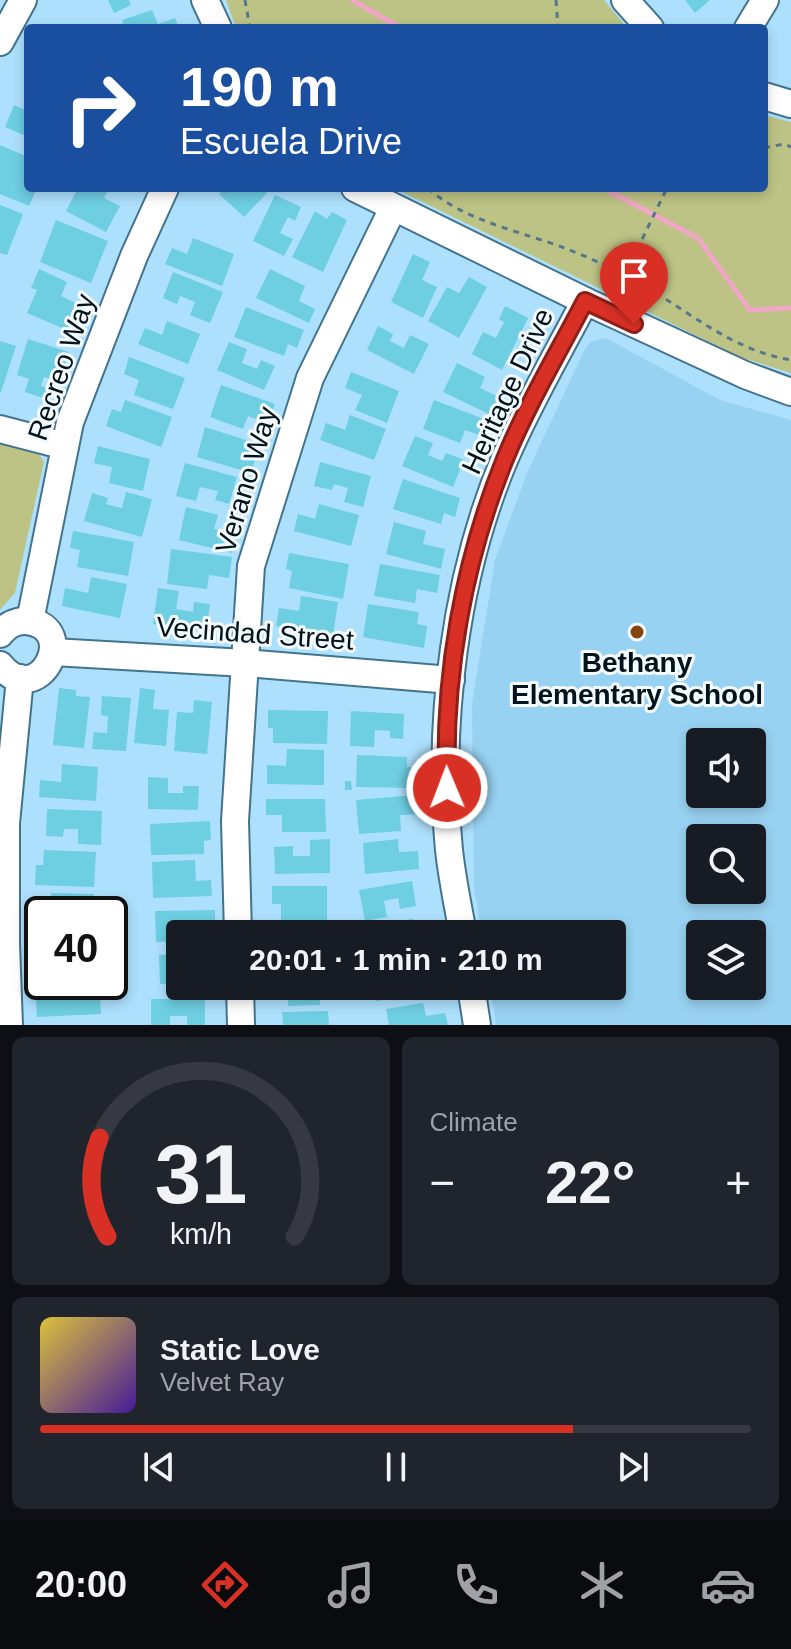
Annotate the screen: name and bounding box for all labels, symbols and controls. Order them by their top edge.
text: 190 m [180,55,339,118]
icon: right [48,56,152,160]
text: Escuela Drive [180,121,402,162]
pin [600,242,668,324]
icon: arrive [612,254,656,298]
street label: Recreo Way [22,290,101,445]
street label: Heritage Drive [456,304,559,479]
street label: Verano Way [210,403,283,557]
street label: Vecindad Street [155,611,355,656]
marker: Bethany Elementary School [628,623,646,641]
place label: Bethany Elementary School [511,647,763,710]
map controls [686,728,766,1000]
button: sound [686,728,766,808]
position arrow [405,746,489,830]
button: search [686,824,766,904]
speed limit sign: 40 [24,896,128,1000]
button: layers [686,920,766,1000]
text: 20:01 · 1 min · 210 m [249,943,543,976]
text: Climate [430,1107,518,1137]
text: 31 [154,1128,247,1221]
text: 22° [545,1149,636,1216]
text: − [430,1158,455,1207]
text: + [725,1158,751,1207]
text: km/h [170,1218,232,1250]
text: Static Love [160,1333,320,1366]
text: Velvet Ray [160,1367,284,1397]
icon: previous [137,1445,181,1489]
icon: pause [374,1445,418,1489]
icon: next [611,1445,655,1489]
icon: directions [197,1557,253,1613]
icon: music [323,1557,379,1613]
icon: phone [448,1557,504,1613]
icon: climate [574,1557,630,1613]
icon: car [700,1557,756,1613]
text: 20:00 [35,1564,127,1605]

